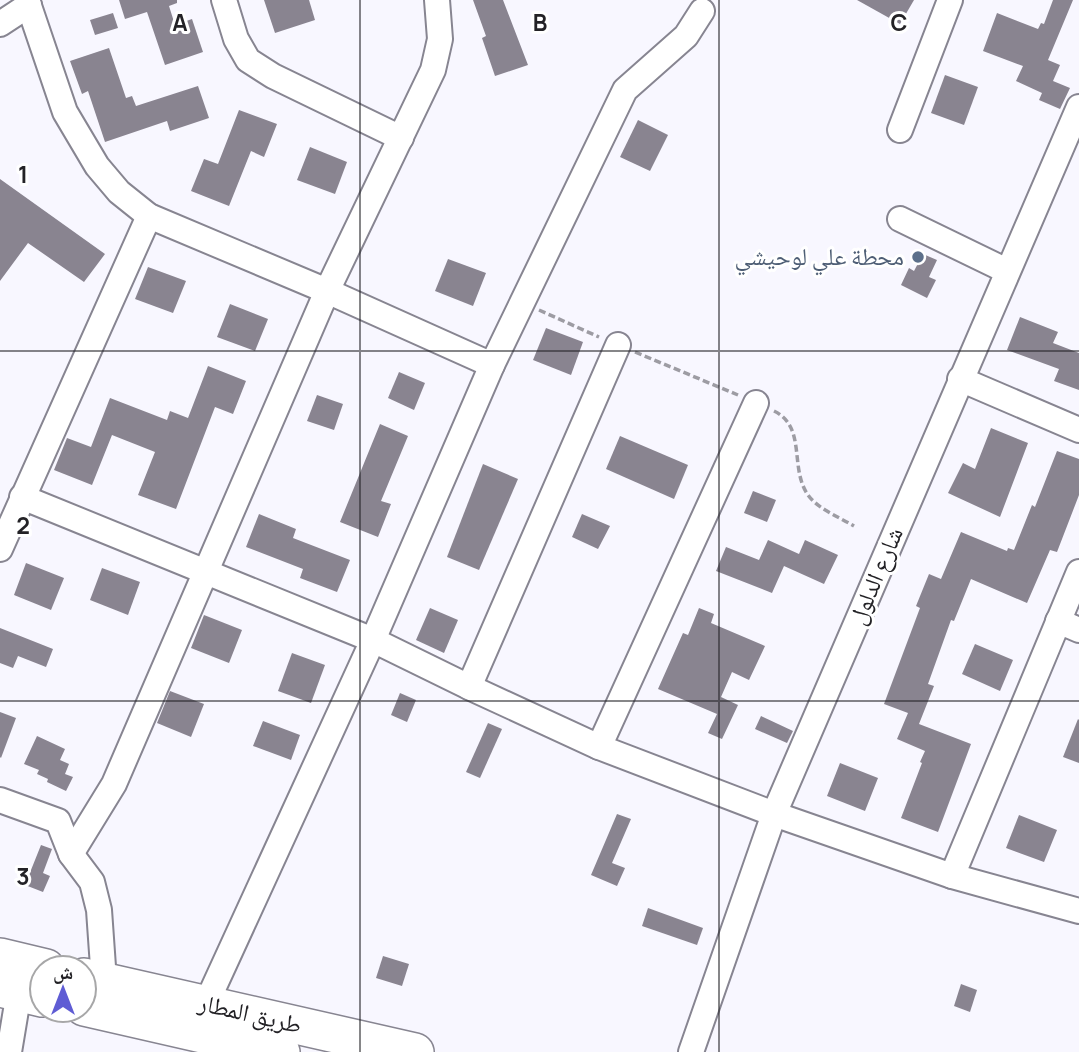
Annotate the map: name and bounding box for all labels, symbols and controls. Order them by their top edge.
text: A [172,6,188,38]
text: B [533,6,547,38]
text: C [891,6,908,38]
text: 1 [18,158,28,190]
place label: محطة علي لوحيشي [734,239,904,276]
marker: محطة علي لوحيشي [910,249,926,265]
text: 2 [16,509,30,541]
street label: شارع الدلول [839,521,910,629]
text: 3 [16,860,30,892]
north arrow [28,954,98,1024]
text: ش [53,959,73,985]
street label: طريق المطار [194,984,305,1040]

